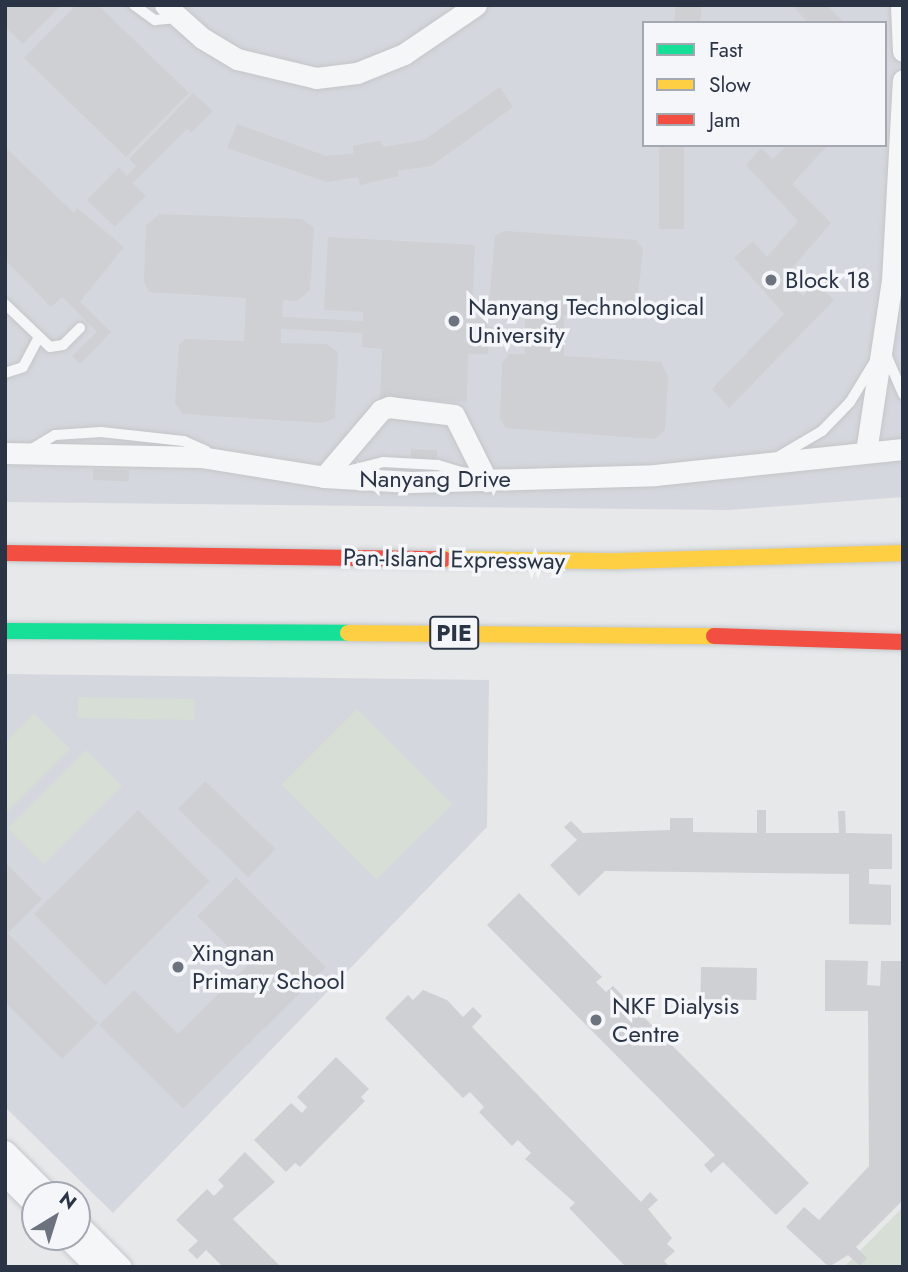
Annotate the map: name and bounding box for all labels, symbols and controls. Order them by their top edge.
legend [642,21,887,147]
text: Fast [709,35,742,65]
text: Slow [709,70,751,100]
text: Jam [709,105,741,135]
place label: Block 18 [785,266,870,294]
marker: Block 18 [763,272,779,288]
place label: Nanyang Technological University [468,293,704,349]
marker: Nanyang Technological University [446,313,462,329]
street label: Nanyang Drive [359,465,511,493]
street label: Pan-Island Expressway [343,543,565,575]
road number: PIE [428,614,480,652]
place label: Xingnan Primary School [192,939,345,995]
marker: Xingnan Primary School [170,959,186,975]
place label: NKF Dialysis Centre [612,992,739,1048]
marker: NKF Dialysis Centre [586,1010,606,1030]
north arrow [21,1181,91,1251]
text: N [54,1185,82,1216]

